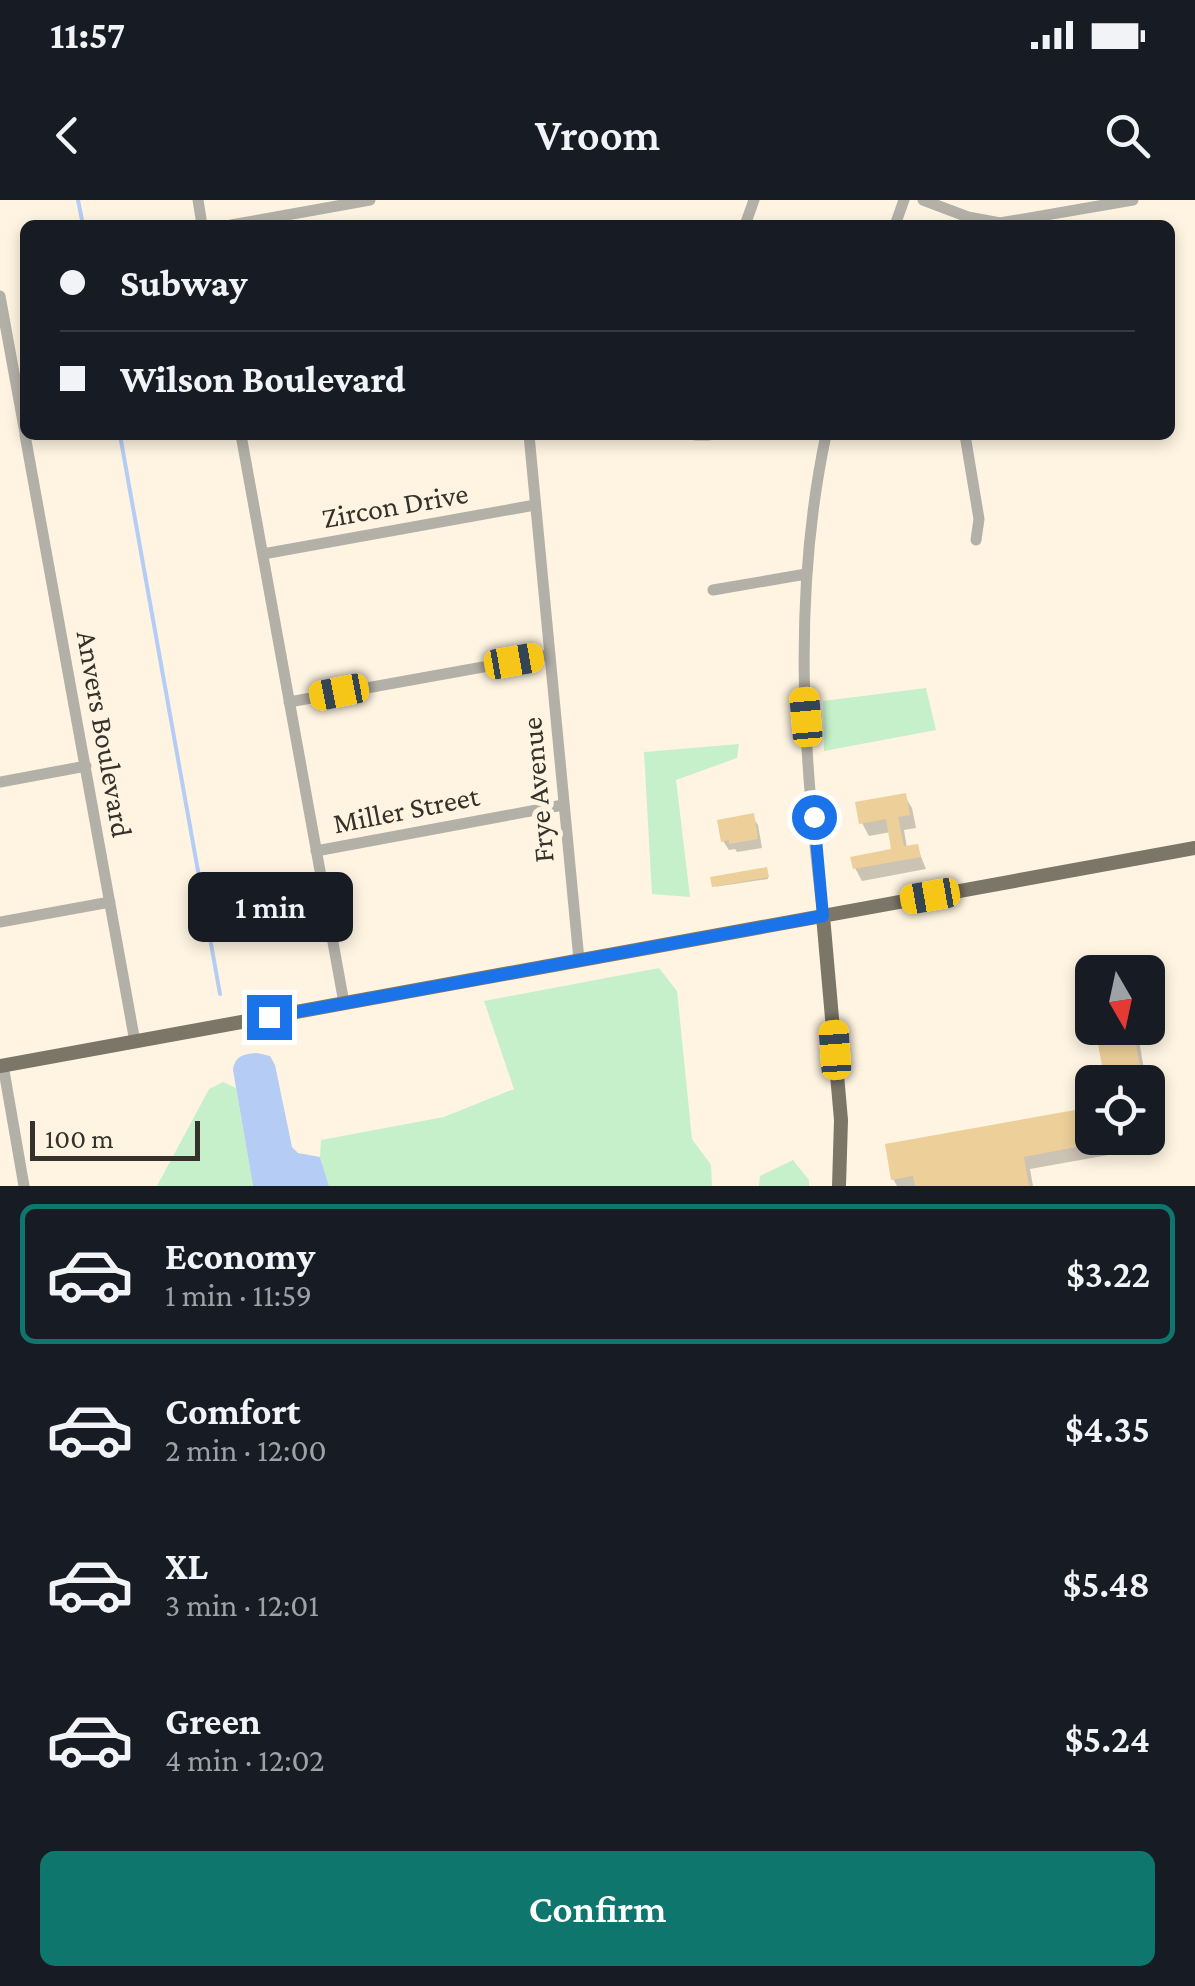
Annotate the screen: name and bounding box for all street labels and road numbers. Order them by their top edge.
street label: Zircon Drive [319,476,471,534]
street label: Anvers Boulevard [71,628,139,840]
street label: Frye Avenue [514,716,561,864]
street label: Miller Street [330,778,483,839]

